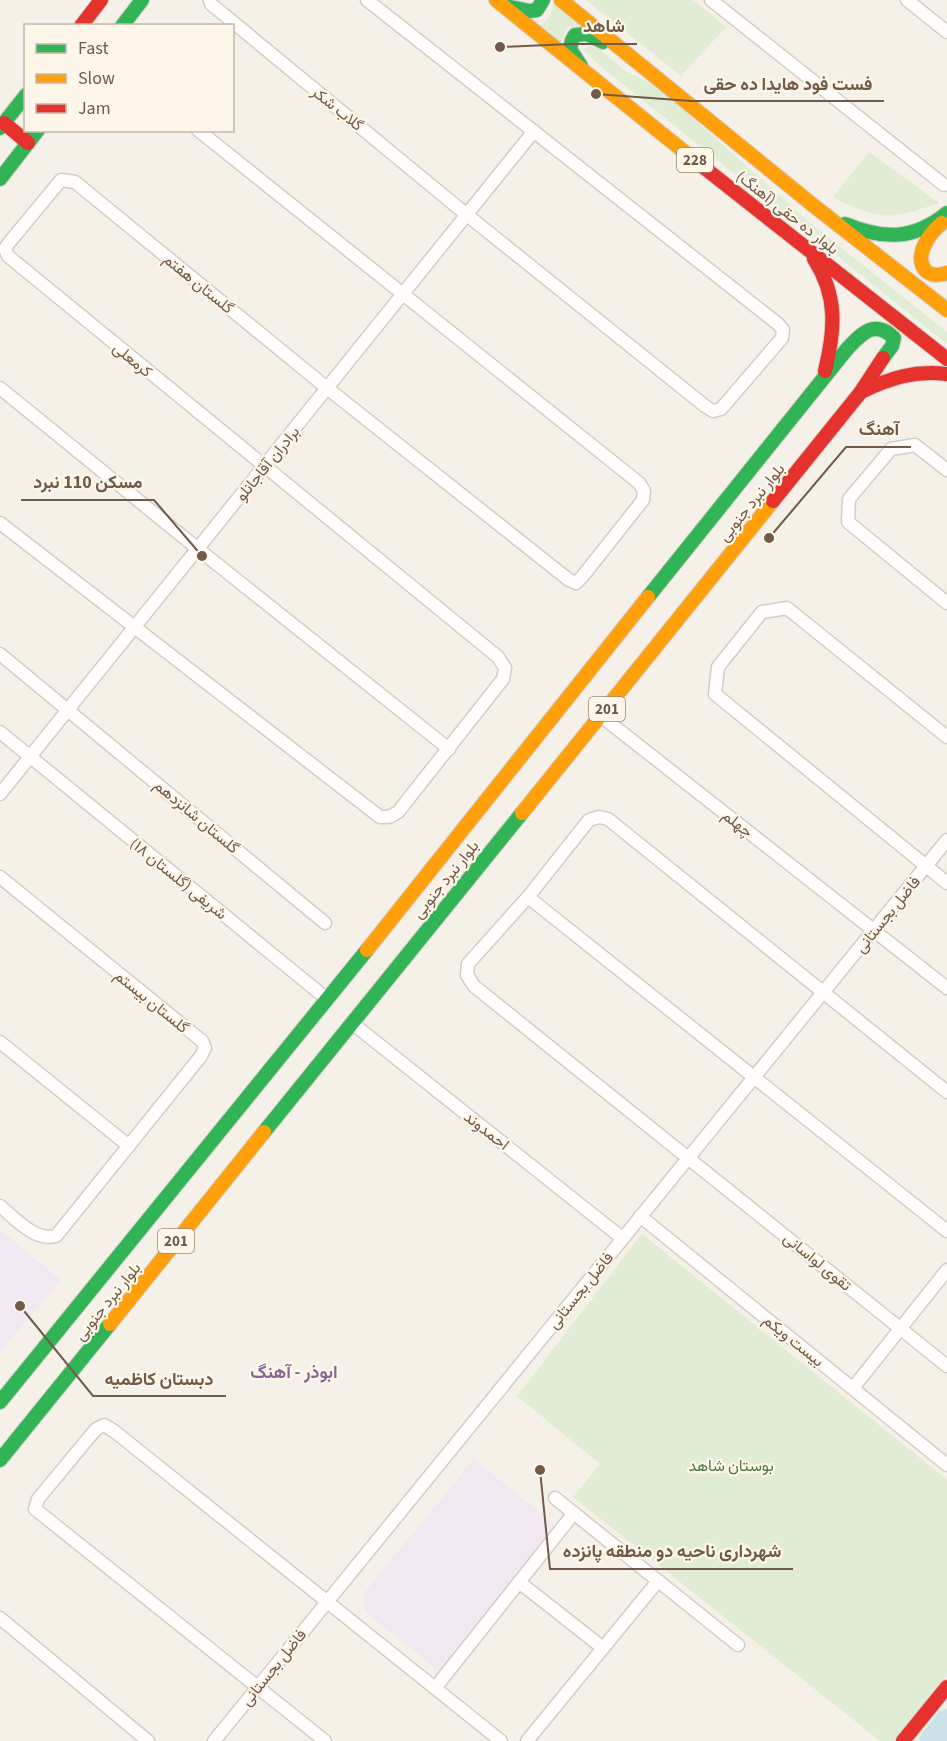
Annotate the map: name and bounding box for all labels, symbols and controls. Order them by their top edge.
callout: شاهد [571,8,637,44]
text: شاهد [583,14,625,39]
legend [24,24,234,132]
text: Fast [78,36,109,61]
callout: فست فود هایدا ده حقی [691,65,884,101]
text: Slow [78,66,115,91]
text: فست فود هایدا ده حقی [703,72,873,97]
street label: گلاب شکر [306,80,368,136]
text: Jam [78,96,111,121]
road number: 228 [677,148,713,172]
street label: بلوار ده حقی (آهنگ) [731,166,843,260]
street label: گلستان هفتم [158,248,238,319]
street label: کرمعلی [108,337,157,383]
callout: آهنگ [846,411,911,447]
text: آهنگ [859,417,901,442]
street label: برادران آقاجانلو [231,421,305,506]
street label: بلوار نبرد جنوبی [713,459,790,546]
callout: مسکن 110 نبرد [21,464,154,500]
text: مسکن 110 نبرد [33,470,143,495]
road number: 201 [589,697,625,721]
street label: گلستان شانزدهم [149,775,244,859]
street label: چهلم [717,805,758,843]
street label: شریفی (گلستان ۱۸) [125,833,232,925]
street label: بلوار نبرد جنوبی [407,836,484,923]
street label: فاضل بجستانی [850,871,926,958]
street label: گلستان بیستم [109,965,193,1039]
street label: احمدوند [459,1106,514,1156]
street label: تقوی لواسانی [779,1227,856,1296]
road number: 201 [158,1229,194,1253]
street label: فاضل بجستانی [543,1247,619,1334]
street label: بلوار نبرد جنوبی [69,1258,146,1345]
street label: بیست ویکم [758,1309,828,1372]
callout: دبستان کاظمیه [93,1360,226,1396]
district label: ابوذر - آهنگ [250,1360,338,1385]
text: دبستان کاظمیه [104,1367,214,1392]
park label: بوستان شاهد [688,1455,774,1477]
callout: شهرداری ناحیه دو منطقه پانزده [550,1533,793,1569]
text: شهرداری ناحیه دو منطقه پانزده [563,1539,781,1564]
street label: فاضل بجستانی [236,1624,312,1711]

